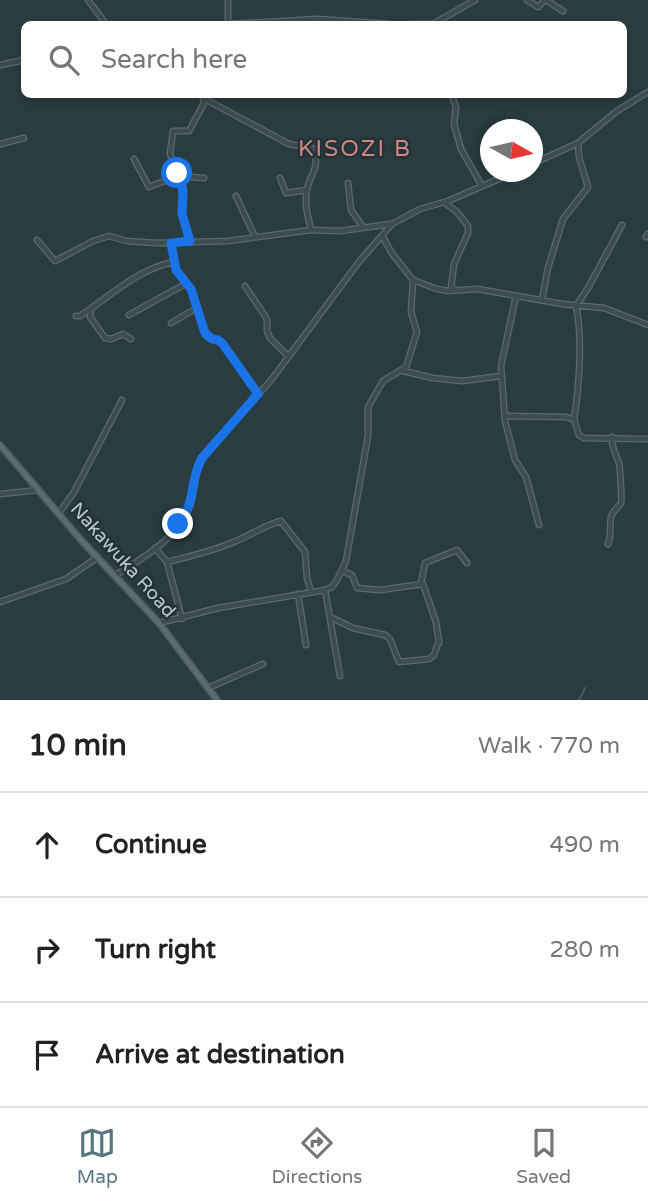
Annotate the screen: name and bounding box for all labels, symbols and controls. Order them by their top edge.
search box [21,21,627,98]
icon: search [45,41,83,79]
text: Search here [101,44,247,75]
north arrow [480,119,543,182]
district label: KISOZI B [298,135,412,163]
route start [161,157,192,188]
street label: Nakawuka Road [66,498,180,622]
route end [162,508,193,539]
text: 10 min [28,727,127,764]
text: Walk · 770 m [478,732,620,760]
icon: ahead [28,826,66,864]
text: Continue [95,829,207,860]
text: 490 m [550,831,620,859]
icon: right [28,931,66,969]
text: Turn right [95,934,216,965]
text: 280 m [550,936,620,964]
icon: arrive [28,1036,66,1074]
text: Arrive at destination [95,1039,345,1070]
tab: Map [77,1124,118,1188]
tab: Directions [272,1124,363,1188]
tab: Saved [516,1124,571,1188]

